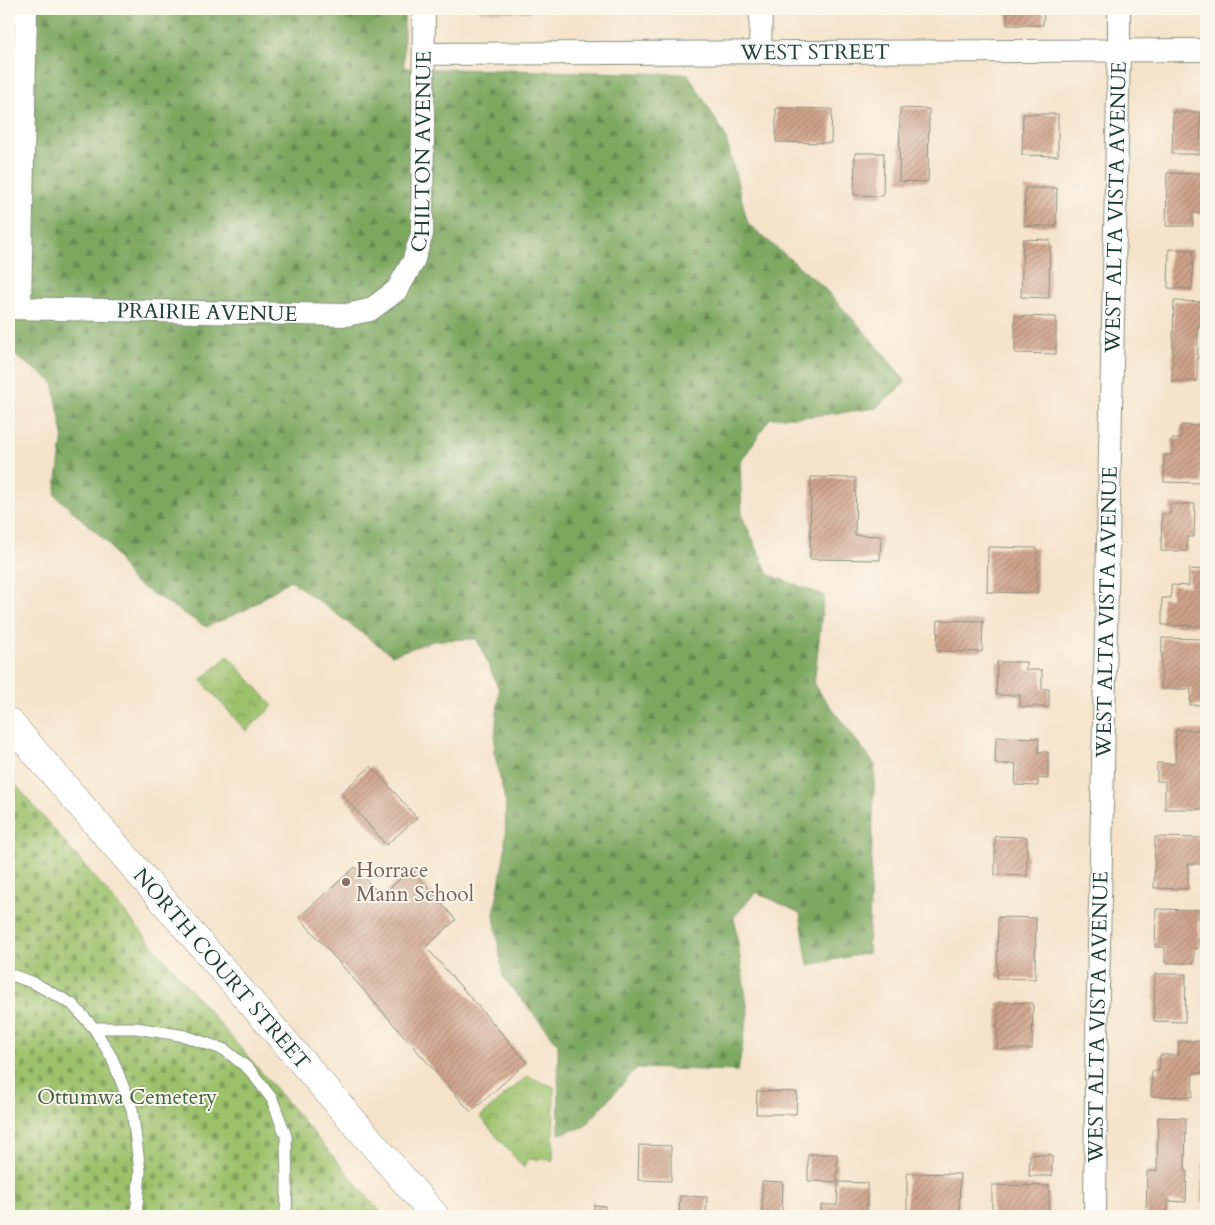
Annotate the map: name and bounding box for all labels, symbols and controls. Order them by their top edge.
street label: WEST STREET [739,37,890,67]
street label: CHILTON AVENUE [402,51,438,256]
street label: WEST ALTA VISTA AVENUE [1098,61,1133,354]
street label: PRAIRIE AVENUE [116,296,298,328]
street label: WEST ALTA VISTA AVENUE [1089,466,1124,759]
place label: Horrace Mann School [356,856,474,909]
street label: NORTH COURT STREET [127,862,317,1076]
street label: WEST ALTA VISTA AVENUE [1081,871,1115,1164]
marker: Horrace Mann School [340,876,352,888]
park label: Ottumwa Cemetery [37,1083,217,1112]

